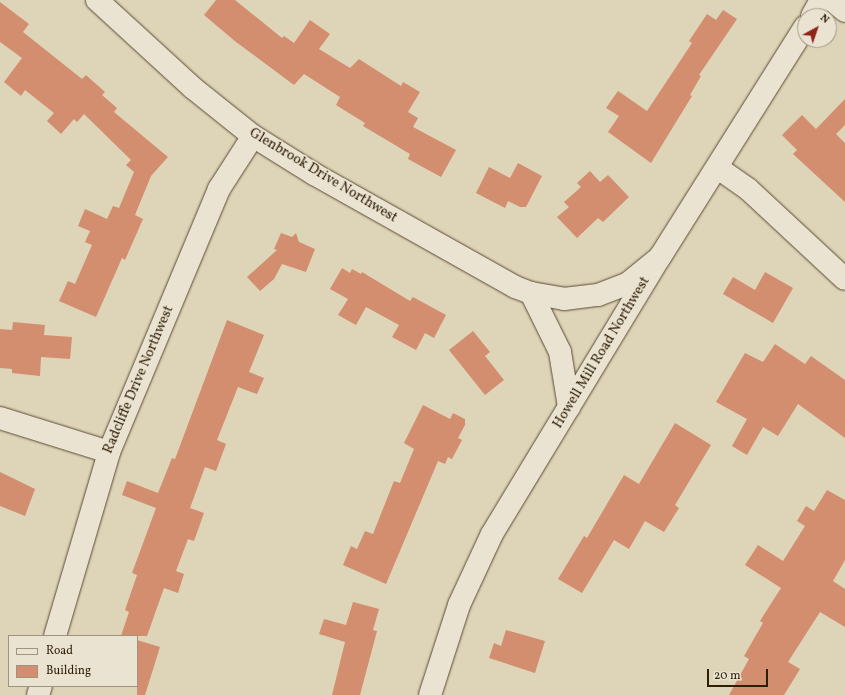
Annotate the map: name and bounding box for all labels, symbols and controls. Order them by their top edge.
north arrow [797,8,837,48]
text: N [817,11,832,28]
street label: Glenbrook Drive Northwest [246,125,400,227]
street label: Howell Mill Road Northwest [550,274,654,432]
street label: Radcliffe Drive Northwest [100,303,178,457]
legend [8,635,138,687]
text: Road [46,643,73,659]
scale bar [709,661,770,687]
text: Building [46,663,91,679]
text: 20 m [714,668,741,684]

